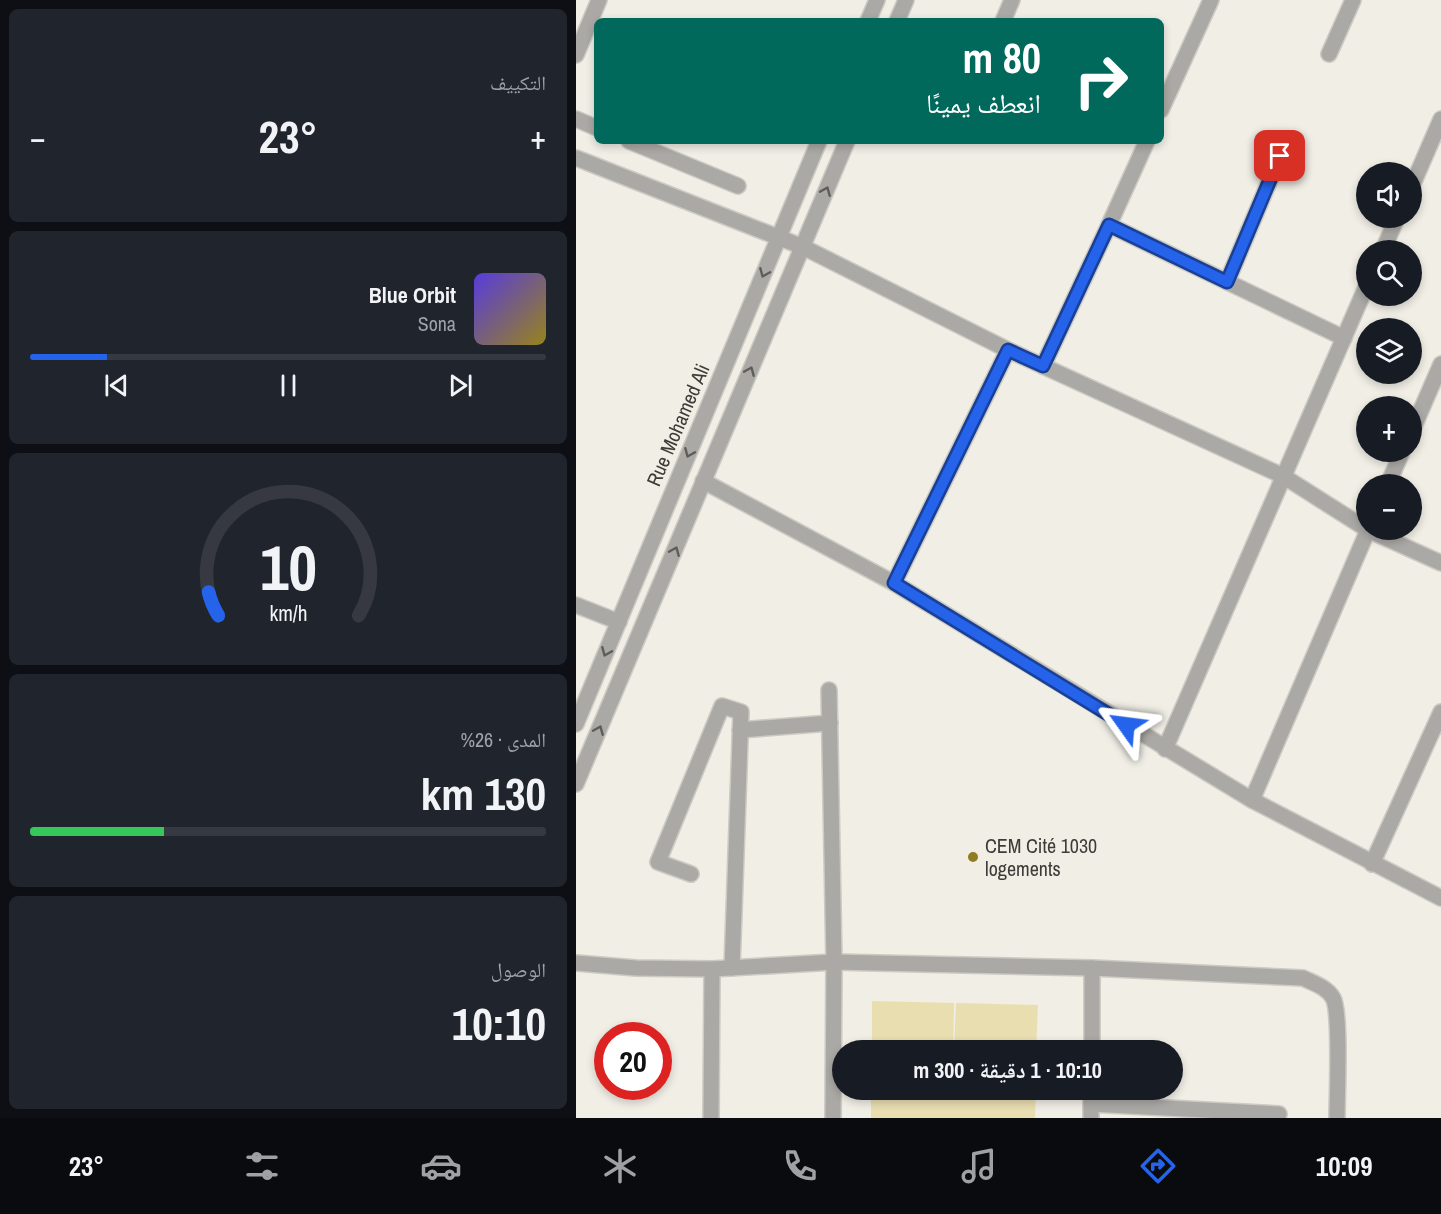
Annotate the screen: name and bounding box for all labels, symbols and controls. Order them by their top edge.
text: 80 m [962,30,1041,86]
icon: right [1062,42,1140,120]
text: التكييف [490,69,546,96]
text: انعطف يمينًا [926,85,1041,121]
text: 23° [258,106,318,167]
text: − [30,115,46,159]
text: + [530,115,546,159]
pin [1254,130,1305,181]
icon: arrive [1263,139,1296,172]
map controls [1356,162,1422,540]
button: sound [1356,162,1422,228]
one-way arrow [819,187,831,198]
button: search [1356,240,1422,306]
one-way arrow [759,266,771,277]
text: Blue Orbit [369,280,456,310]
text: Sona [418,310,456,337]
button: layers [1356,318,1422,384]
street label: Rue Mohamed Ali [640,360,715,490]
one-way arrow [743,366,755,377]
icon: previous [100,369,133,402]
icon: pause [272,369,305,402]
icon: next [444,369,477,402]
button: + [1356,396,1422,462]
one-way arrow [684,446,696,457]
button: − [1356,474,1422,540]
text: 10 [260,525,316,609]
one-way arrow [668,546,680,557]
text: km/h [269,599,307,628]
one-way arrow [601,646,613,657]
position arrow [1094,693,1158,757]
text: المدى · 26% [460,726,546,753]
one-way arrow [592,726,604,737]
text: 130 km [421,763,546,824]
place label: CEM Cité 1030 logements [985,832,1097,882]
marker: CEM Cité 1030 logements [966,850,980,864]
text: الوصول [491,956,546,983]
text: 10:10 [452,993,546,1054]
speed limit sign: 20 [594,1022,672,1100]
text: 10:10 · 1 دقيقة · 300 m [913,1055,1102,1085]
icon: filters [241,1145,283,1187]
icon: car [420,1145,462,1187]
icon: climate [599,1145,641,1187]
icon: phone [779,1145,821,1187]
icon: music [958,1145,1000,1187]
icon: directions [1137,1145,1179,1187]
text: 23° [69,1148,104,1184]
text: 10:09 [1316,1148,1372,1184]

